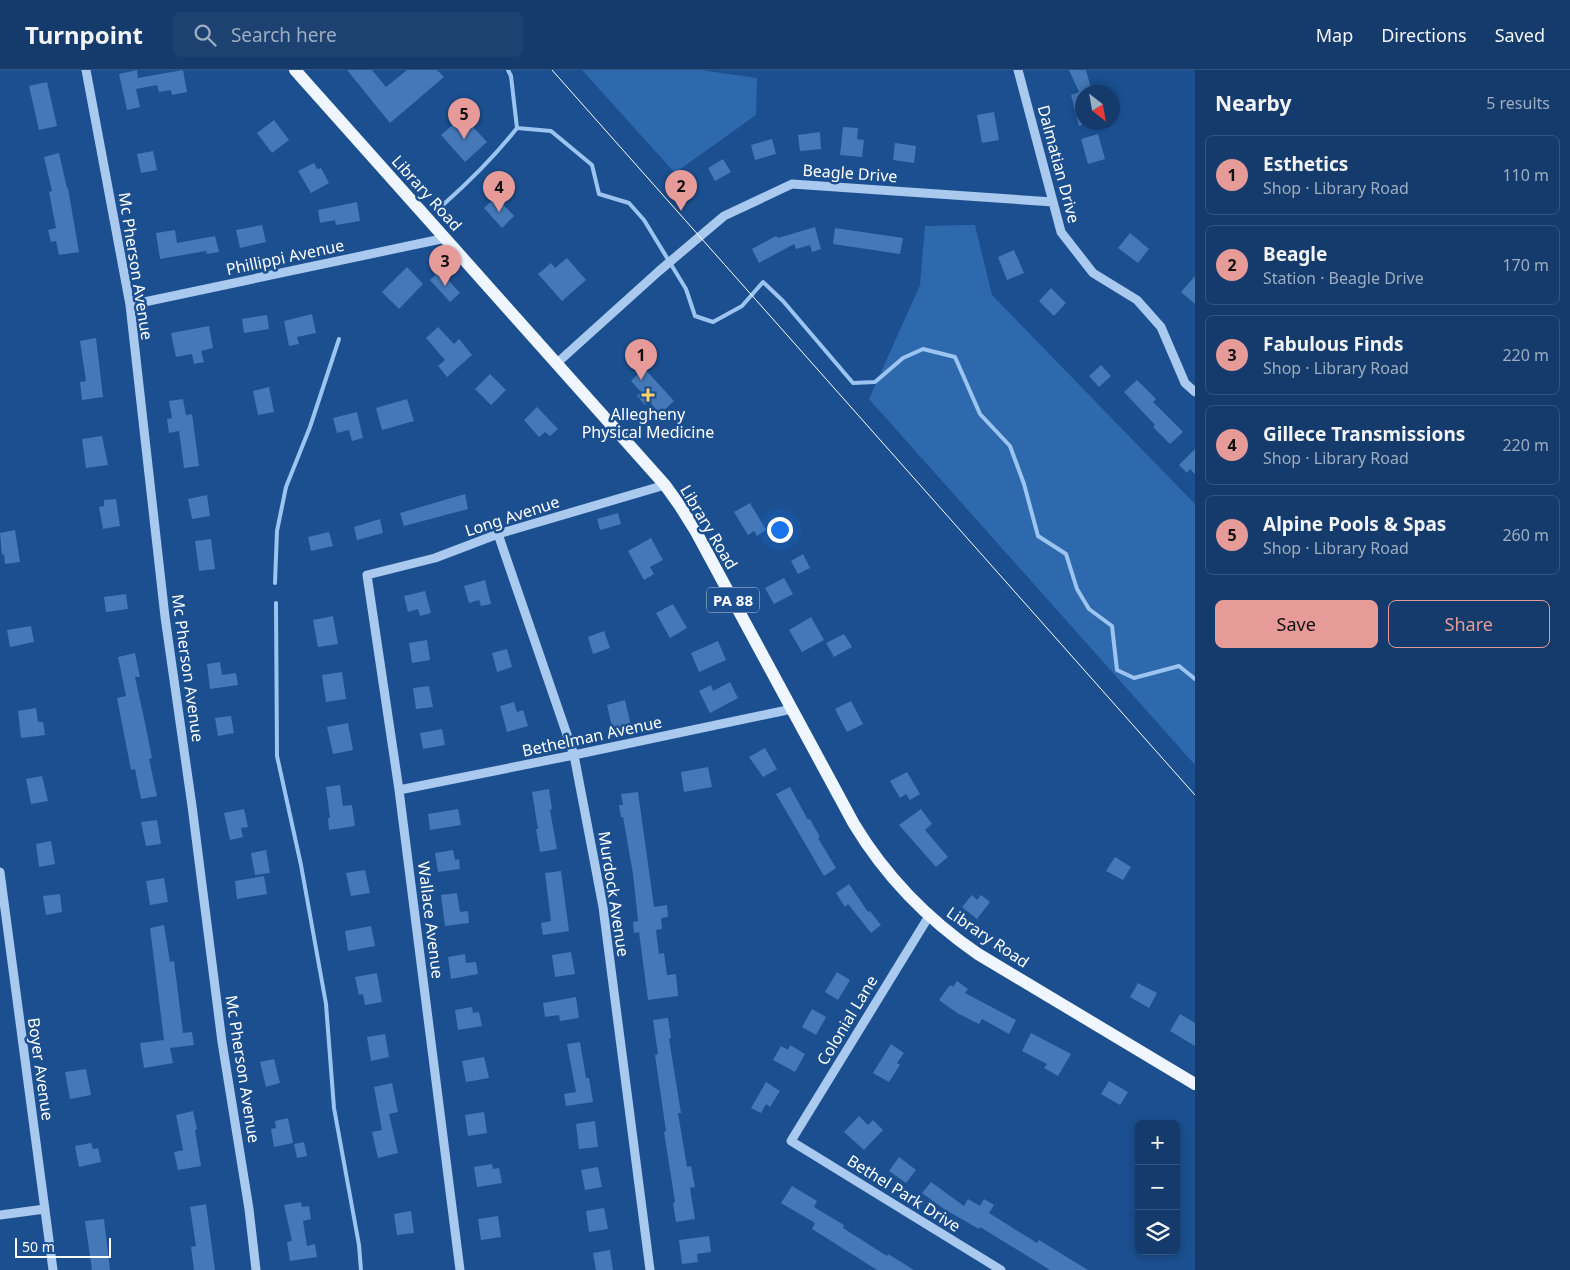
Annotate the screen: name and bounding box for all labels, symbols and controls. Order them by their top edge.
search box [173,12,523,57]
text: Turnpoint [25,18,143,51]
icon: search [191,21,219,49]
text: Search here [231,22,337,48]
text: Map [1316,23,1353,47]
text: Directions [1381,23,1467,47]
text: Saved [1495,23,1545,47]
north arrow [1075,85,1120,130]
text: Nearby [1215,89,1291,117]
text: 5 results [1486,92,1550,114]
pin: 5 [448,98,480,139]
street label: Dalmatian Drive [1033,103,1085,225]
street label: Library Road [387,150,467,236]
text: Esthetics [1263,151,1348,177]
street label: Beagle Drive [802,159,898,187]
text: 1 [1227,164,1237,186]
text: 110 m [1502,164,1549,186]
pin: 2 [665,170,697,211]
pin: 4 [483,171,515,212]
text: Shop · Library Road [1263,177,1409,199]
street label: Mc Pherson Avenue [113,191,159,341]
street label: Phillippi Avenue [224,234,346,280]
text: Beagle [1263,241,1327,267]
pin: 3 [429,245,461,286]
text: 2 [1227,254,1237,276]
text: 170 m [1502,254,1549,276]
text: Station · Beagle Drive [1263,267,1424,289]
text: Fabulous Finds [1263,331,1404,357]
pin: 1 [625,339,657,380]
text: 3 [1227,344,1237,366]
text: 220 m [1502,344,1549,366]
text: Shop · Library Road [1263,357,1409,379]
marker: Allegheny Physical Medicine [641,388,655,402]
place label: Allegheny Physical Medicine [582,403,714,443]
text: Gillece Transmissions [1263,421,1465,447]
text: 4 [1227,434,1237,456]
text: 220 m [1502,434,1549,456]
text: Shop · Library Road [1263,447,1409,469]
street label: Library Road [675,481,743,573]
street label: Long Avenue [462,490,562,542]
text: Alpine Pools & Spas [1263,511,1446,537]
your location [767,517,793,543]
text: 5 [1227,524,1237,546]
text: 260 m [1502,524,1549,546]
text: Shop · Library Road [1263,537,1409,559]
road number: PA 88 [707,588,759,612]
street label: Mc Pherson Avenue [167,593,209,743]
button: Save [1215,600,1378,648]
button: Share [1388,600,1550,648]
street label: Bethelman Avenue [520,710,664,762]
street label: Murdock Avenue [593,830,635,958]
street label: Wallace Avenue [413,860,449,980]
street label: Library Road [942,901,1034,973]
street label: Colonial Lane [812,971,882,1069]
street label: Mc Pherson Avenue [220,994,266,1144]
street label: Boyer Avenue [23,1016,59,1122]
map controls [1135,1120,1180,1255]
button: + [1135,1120,1180,1165]
street label: Bethel Park Drive [843,1149,965,1237]
button: − [1135,1165,1180,1210]
button: layers [1135,1210,1180,1255]
scale bar [15,1235,111,1258]
text: 50 m [22,1237,55,1256]

